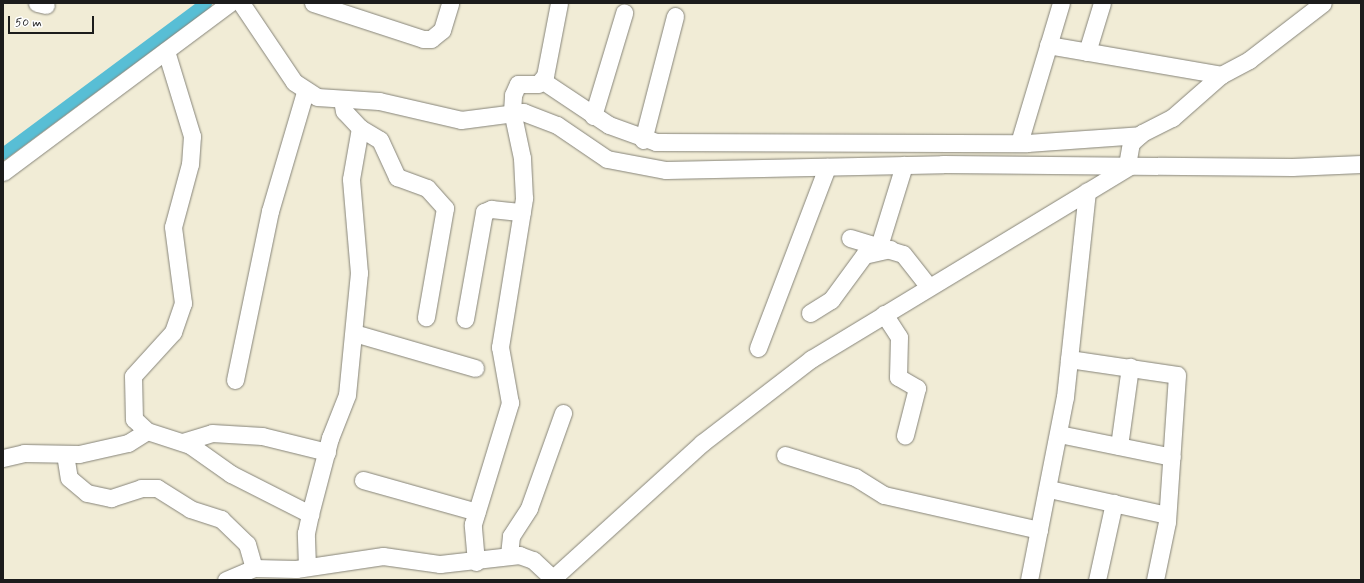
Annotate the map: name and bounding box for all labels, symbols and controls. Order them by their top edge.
scale bar [10,8,96,34]
text: 50 m [15,15,42,31]

